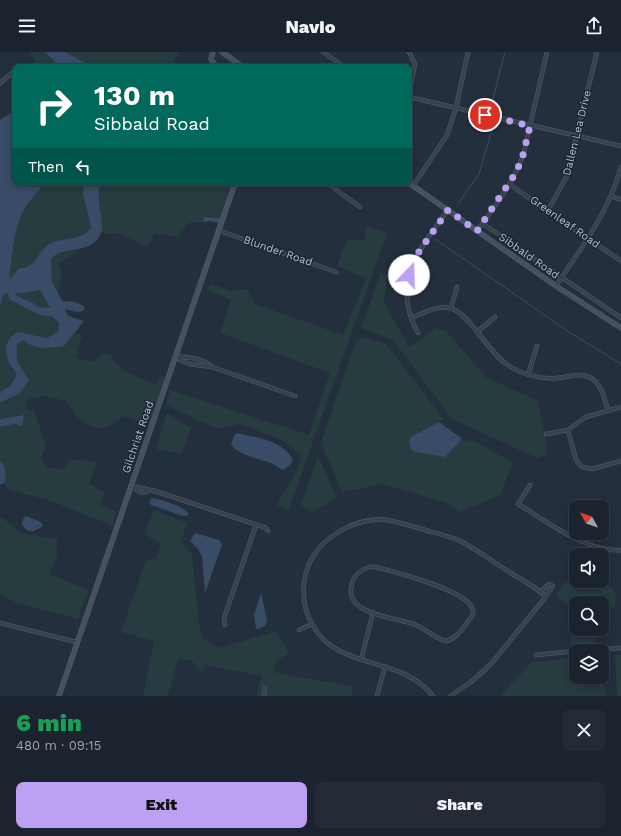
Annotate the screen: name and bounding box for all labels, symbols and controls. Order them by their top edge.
icon: menu [16,15,38,37]
icon: share [583,15,605,37]
text: Navio [286,16,335,37]
text: 130 m [94,79,175,112]
icon: right [28,80,80,132]
street label: Dallen Lea Drive [560,89,594,177]
pin [468,98,502,132]
icon: arrive [474,104,496,126]
text: Sibbald Road [94,113,210,134]
icon: left [72,156,94,178]
text: Then [28,158,64,176]
street label: Greenleaf Road [528,193,602,251]
street label: Sibbald Road [496,230,562,282]
street label: Blunder Road [242,233,314,269]
position arrow [388,254,430,296]
street label: Gilchrist Road [120,399,156,475]
north arrow [569,500,609,540]
map controls [569,500,609,684]
button: sound [569,548,609,588]
button: search [569,596,609,636]
button: layers [569,644,609,684]
text: 6 min [16,709,82,737]
button: close [563,709,605,751]
text: 480 m · 09:15 [16,738,101,753]
button: Exit [16,782,307,828]
button: Share [315,782,605,828]

